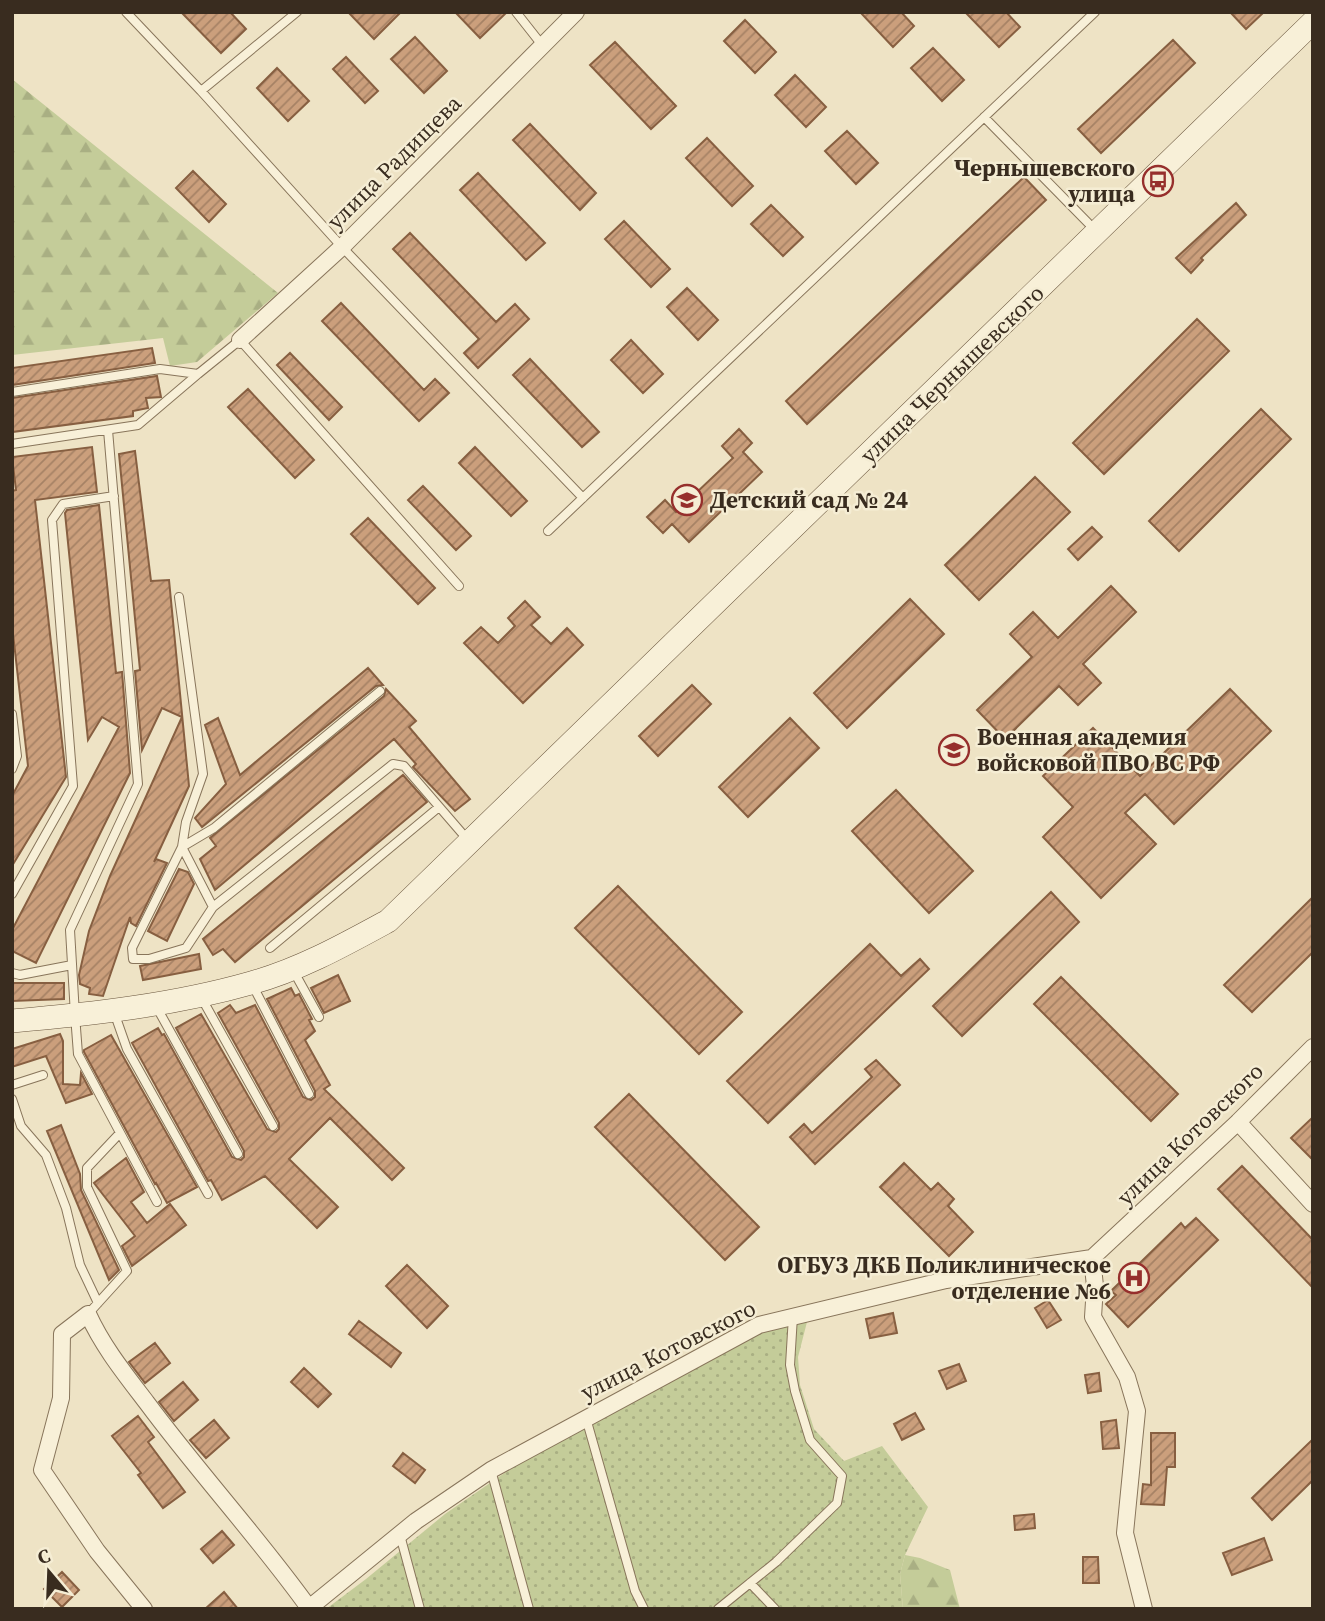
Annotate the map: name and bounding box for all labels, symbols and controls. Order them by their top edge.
street label: улица Радищева [320,87,469,236]
place label: Чернышевского улица [954,152,1136,210]
bus stop icon: Чернышевского улица [1141,164,1175,198]
street label: улица Чернышевского [853,278,1051,470]
school or university icon: Детский сад № 24 [670,483,704,517]
place label: Детский сад № 24 [710,484,908,516]
place label: Военная академия войсковой ПВО ВС РФ [977,721,1220,779]
school or university icon: Военная академия войсковой ПВО ВС РФ [937,733,971,767]
street label: улица Котовского [1110,1056,1270,1212]
place label: ОГБУЗ ДКБ Поликлиническое отделение №6 [777,1249,1111,1307]
hospital icon: ОГБУЗ ДКБ Поликлиническое отделение №6 [1117,1261,1151,1295]
street label: улица Котовского [575,1292,761,1408]
north arrow [14,1537,84,1607]
text: С [34,1542,53,1570]

